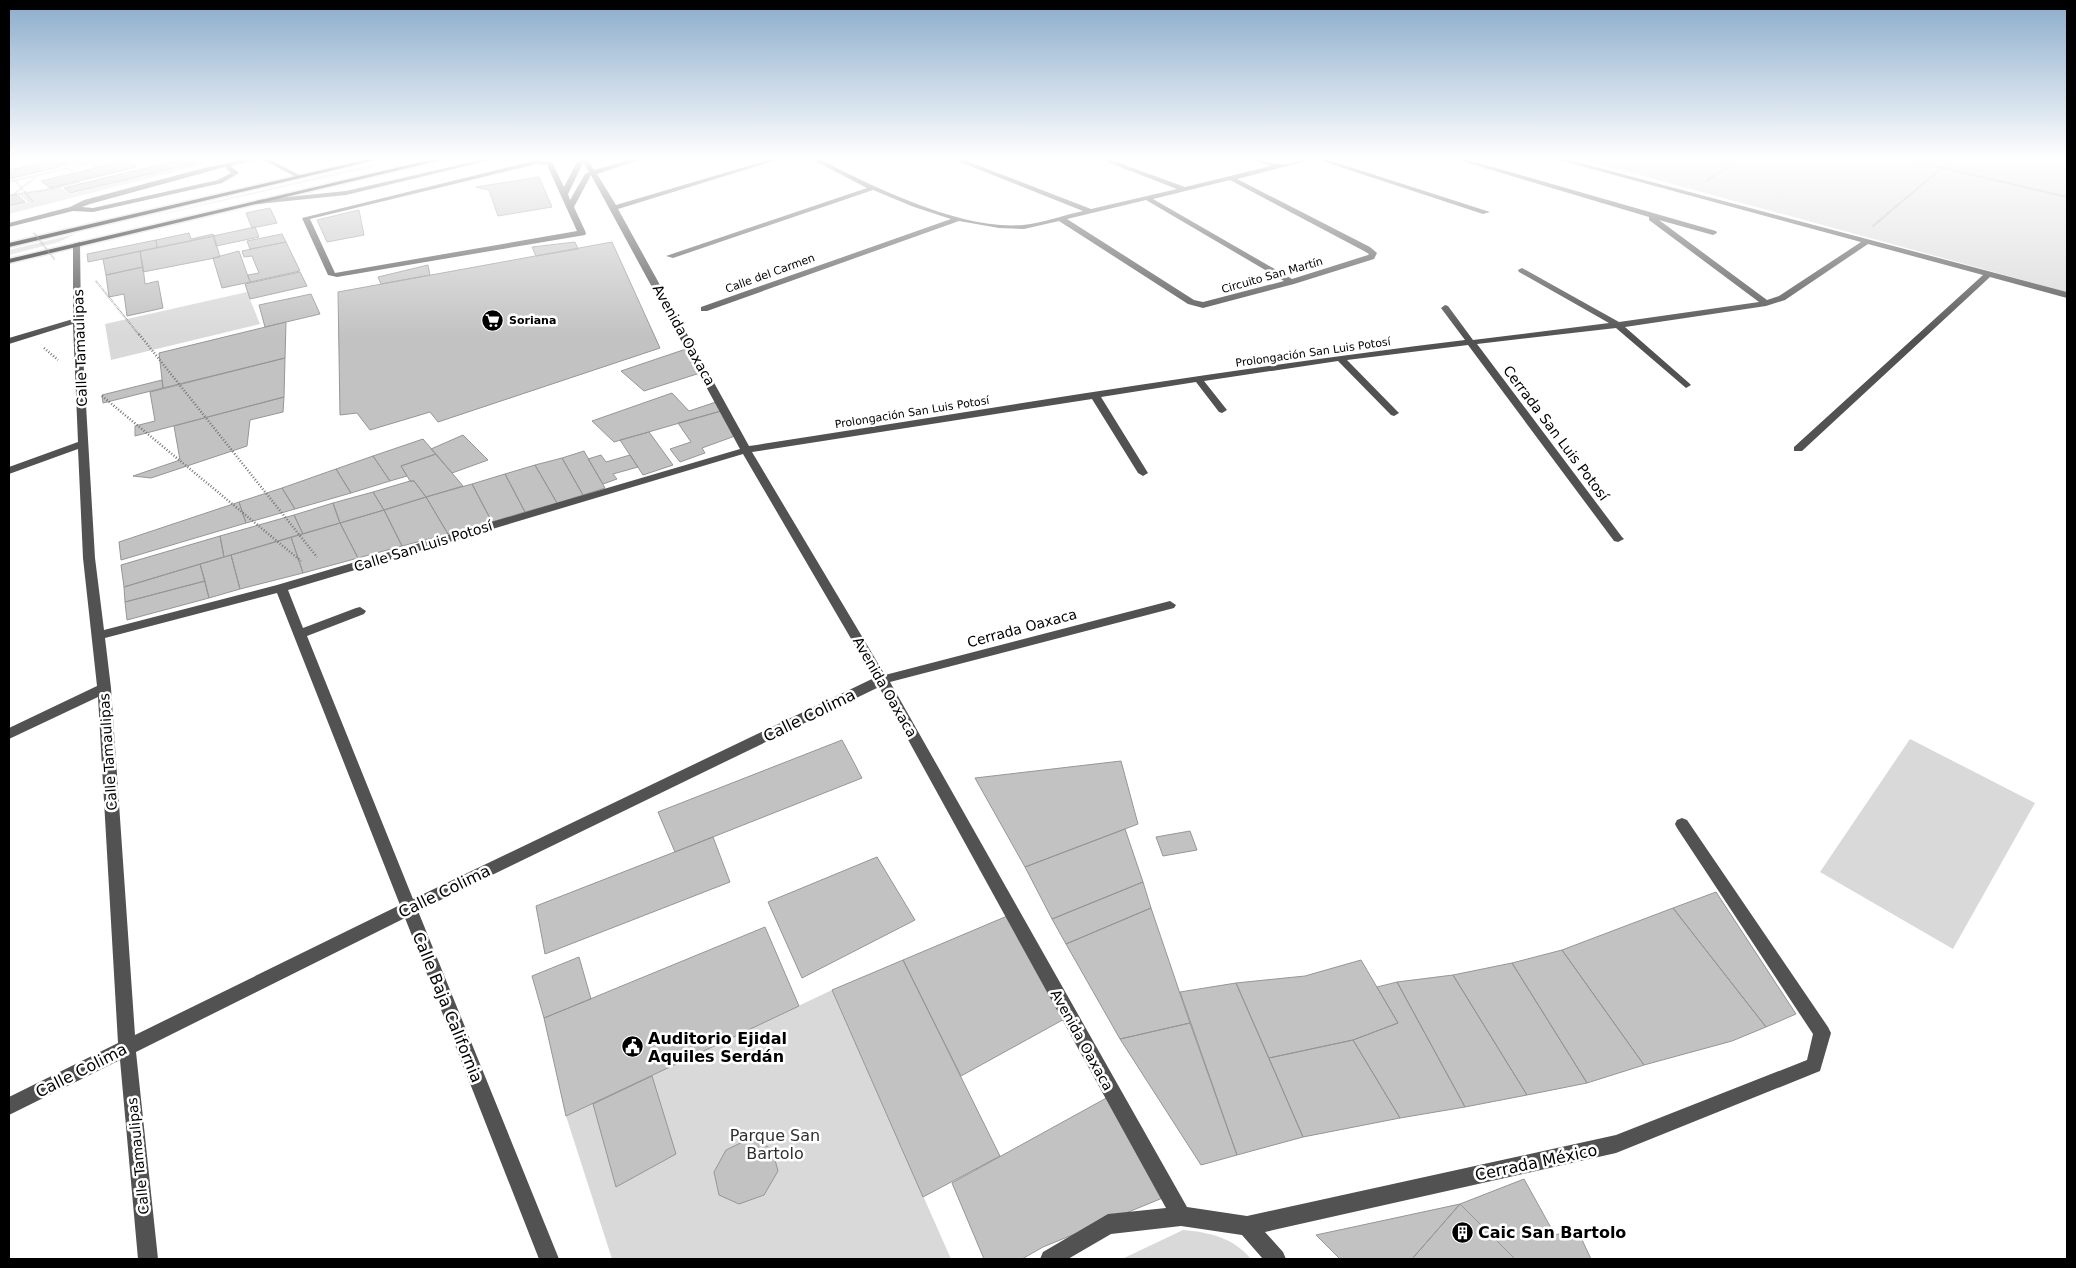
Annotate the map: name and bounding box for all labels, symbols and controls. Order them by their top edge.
street label: Calle del Carmen [724,251,817,296]
street label: Circuito San Martín [1220,255,1324,296]
street label: Avenida Oaxaca [650,282,718,388]
street label: Calle Tamaulipas [70,289,90,407]
supermarket icon: Soriana [481,308,505,332]
place label: Soriana [509,314,556,327]
street label: Prolongación San Luis Potosí [1235,335,1392,370]
street label: Cerrada San Luis Potosí [1500,362,1613,504]
street label: Prolongación San Luis Potosí [834,394,991,431]
street label: Calle San Luis Potosí [352,517,495,575]
street label: Cerrada Oaxaca [965,606,1079,650]
street label: Avenida Oaxaca [850,634,920,740]
street label: Calle Colima [760,685,858,746]
street label: Calle Tamaulipas [96,693,120,811]
street label: Calle Colima [395,861,493,922]
street label: Calle Baja California [409,929,486,1085]
street label: Avenida Oaxaca [1048,987,1116,1093]
place label: Auditorio Ejidal Aquiles Serdán [648,1029,787,1066]
public building icon: Auditorio Ejidal Aquiles Serdán [620,1035,644,1059]
street label: Calle Colima [32,1039,130,1102]
street label: Calle Tamaulipas [124,1097,152,1215]
park label: Parque San Bartolo [730,1126,820,1163]
street label: Cerrada México [1473,1140,1599,1185]
building icon: Caic San Bartolo [1450,1220,1474,1244]
place label: Caic San Bartolo [1478,1223,1626,1242]

